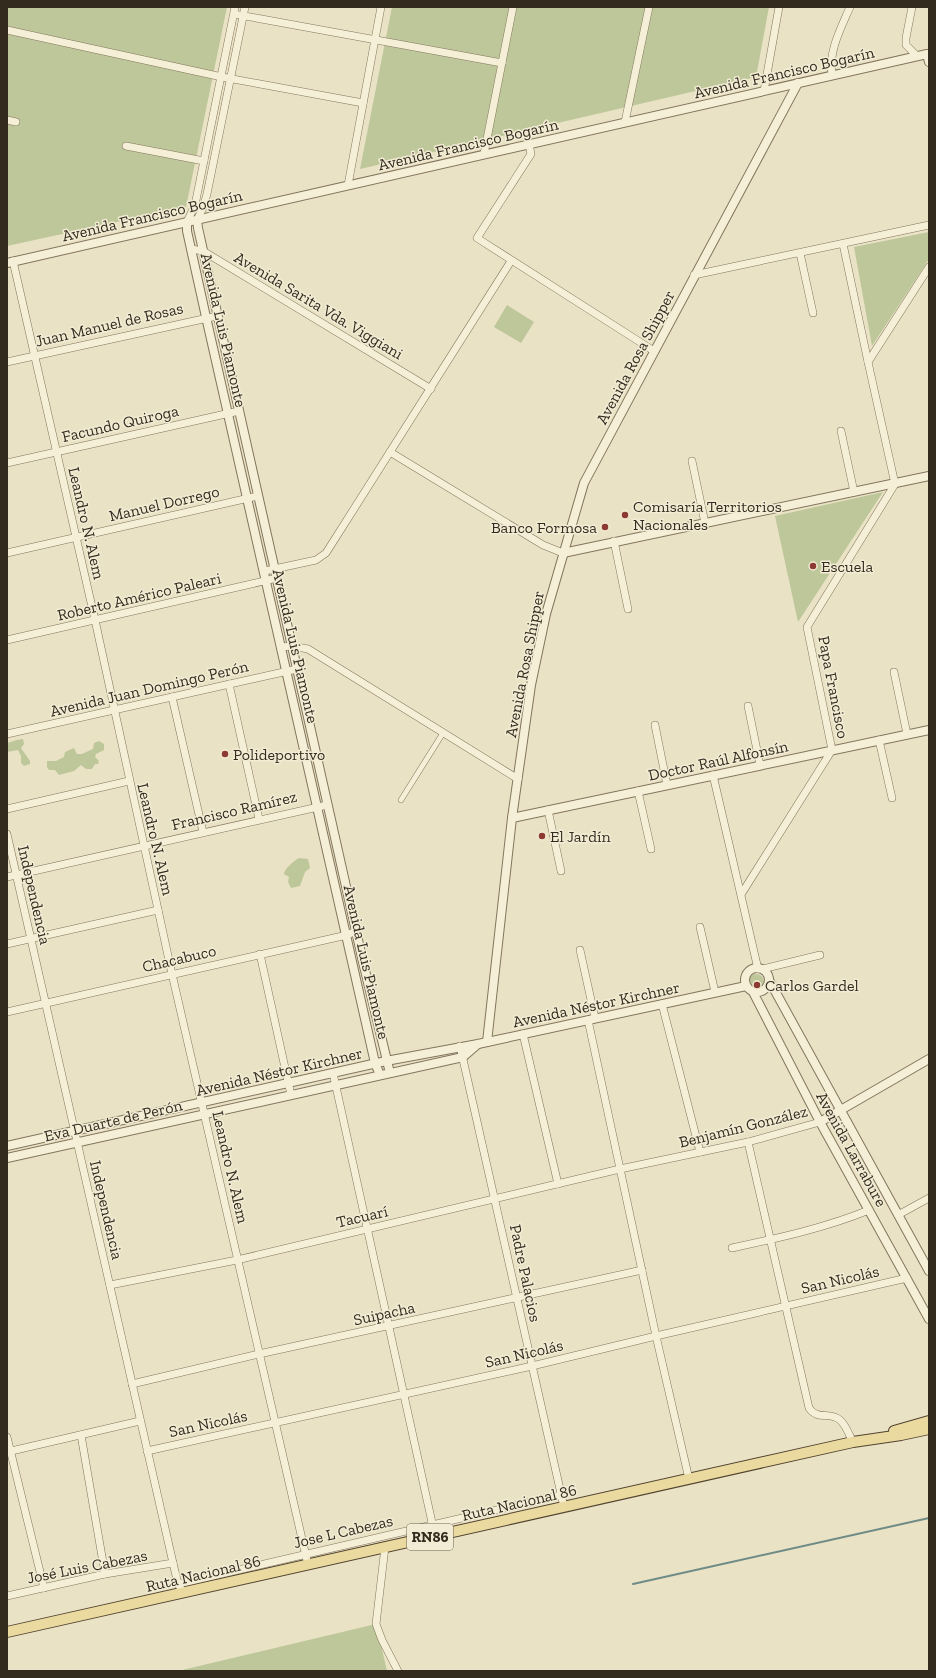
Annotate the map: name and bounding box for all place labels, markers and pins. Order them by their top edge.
place label: Comisaría Territorios Nacionales [633,497,782,534]
marker: Comisaría Territorios Nacionales [620,510,630,520]
place label: Banco Formosa [491,518,597,537]
marker: Banco Formosa [600,522,610,532]
place label: Escuela [821,557,874,576]
marker: Escuela [808,561,818,571]
place label: Polideportivo [233,745,325,764]
marker: Polideportivo [220,749,230,759]
place label: El Jardín [550,827,612,846]
marker: El Jardín [537,831,547,841]
place label: Carlos Gardel [765,976,859,995]
marker: Carlos Gardel [752,980,762,990]

